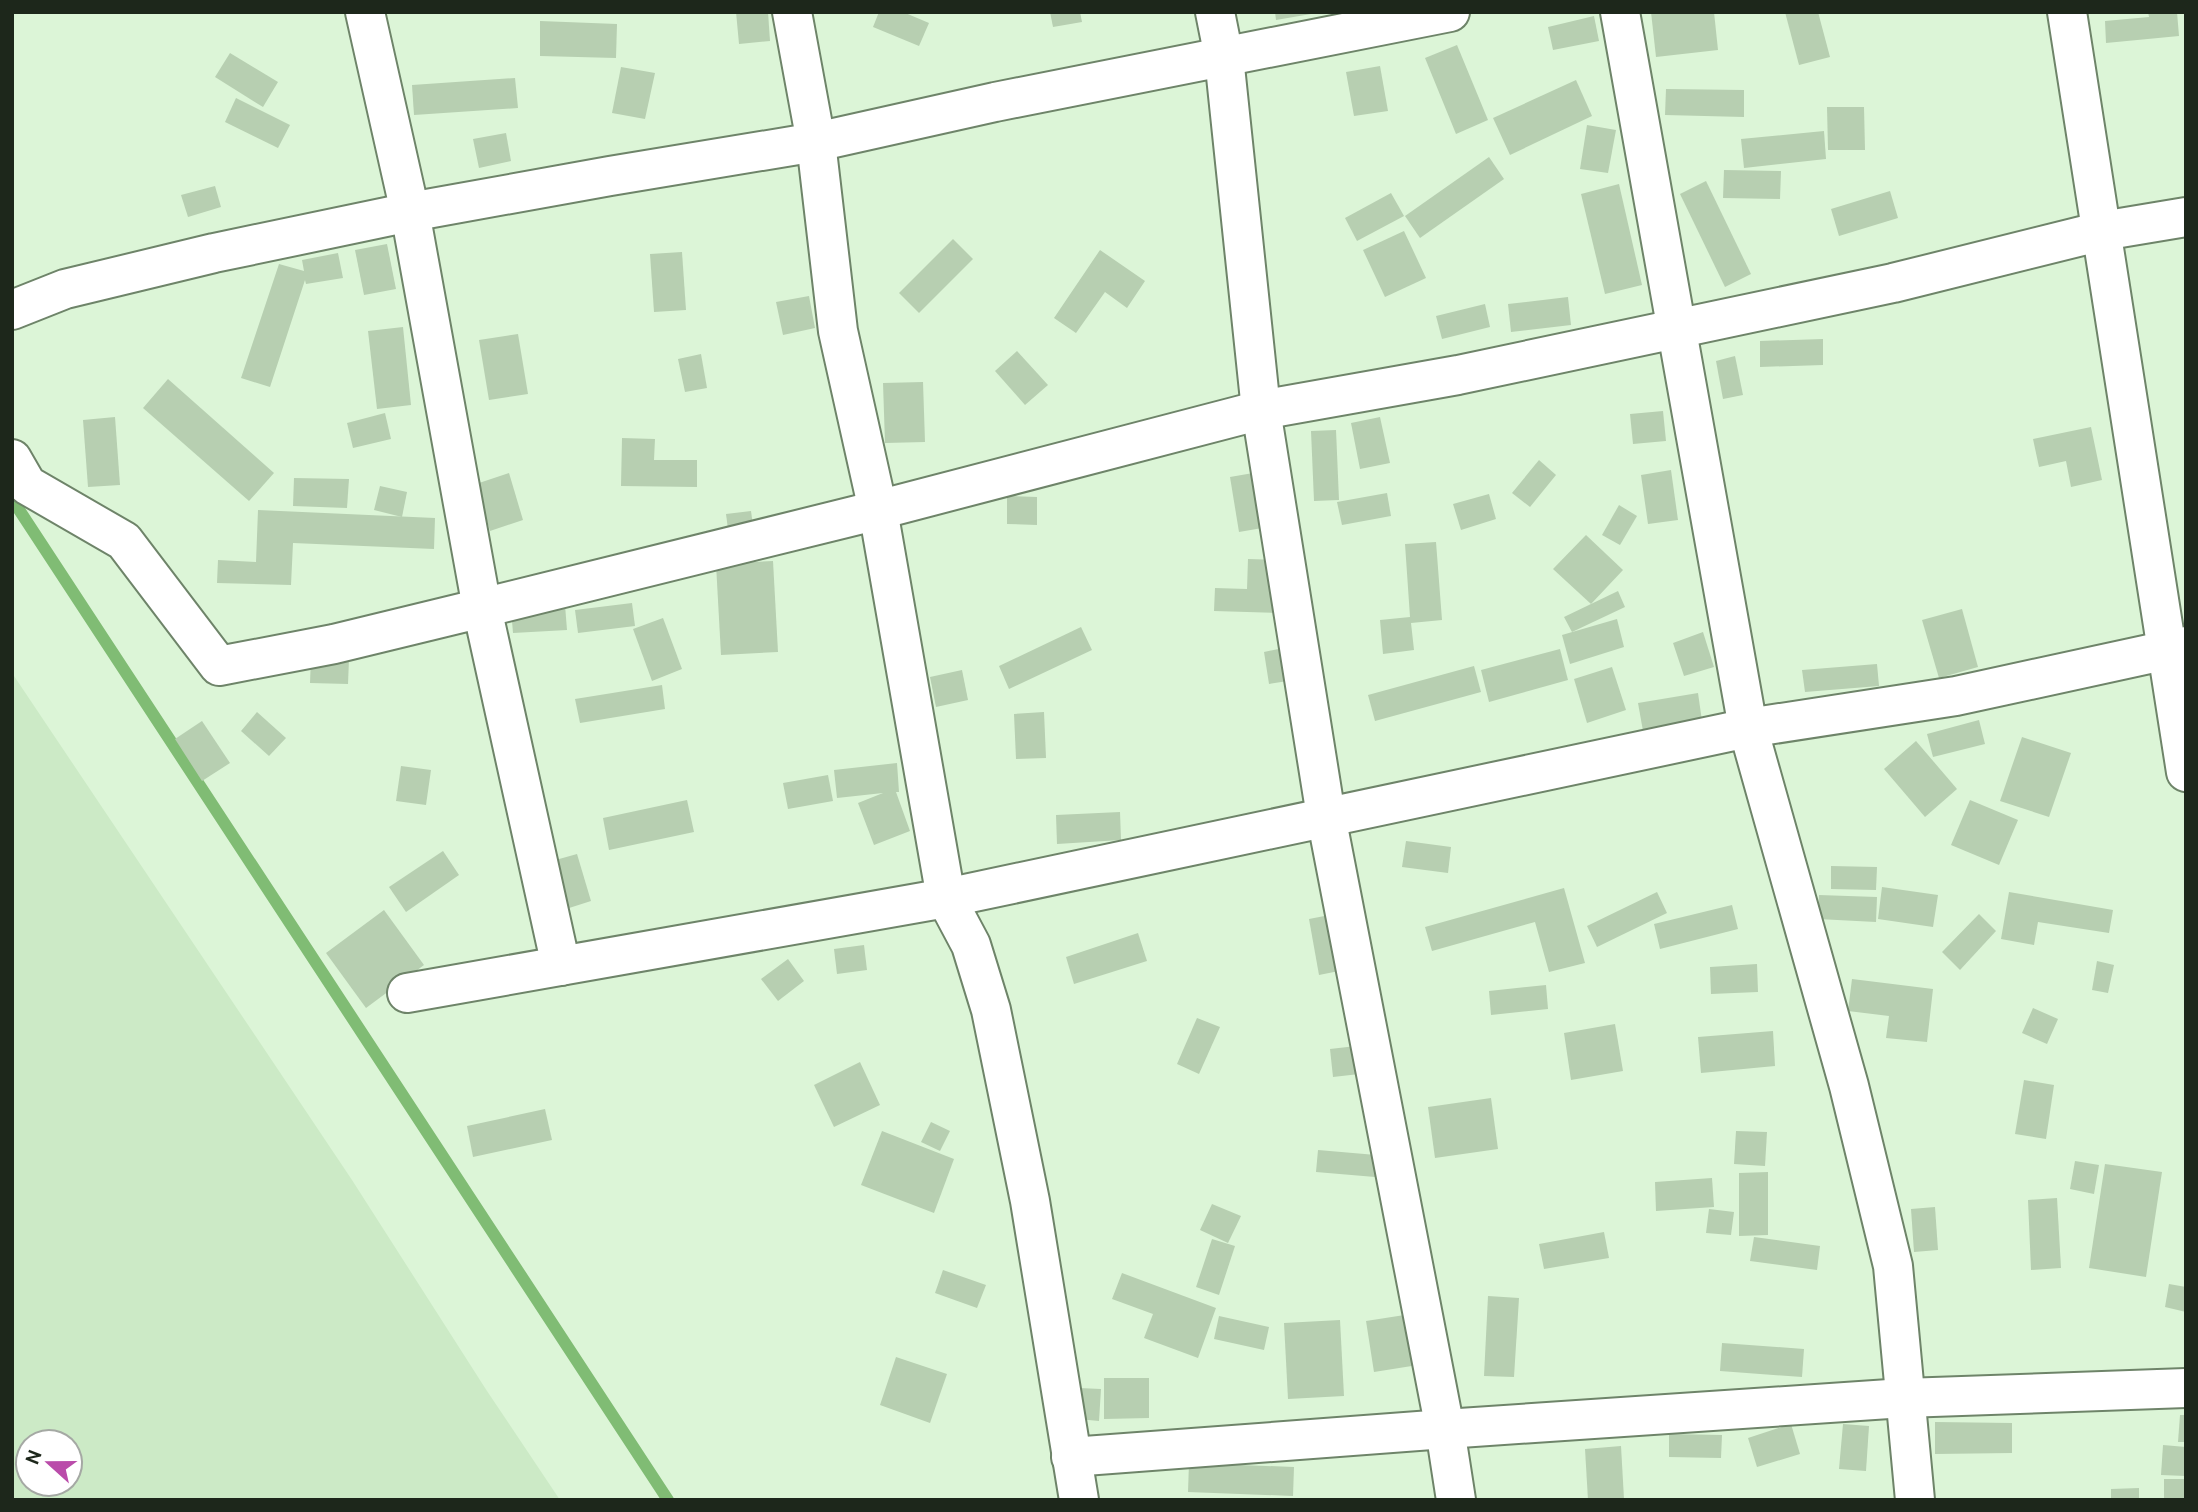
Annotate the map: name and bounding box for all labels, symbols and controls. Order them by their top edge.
north arrow [14,1428,84,1498]
text: N [20,1447,47,1467]

